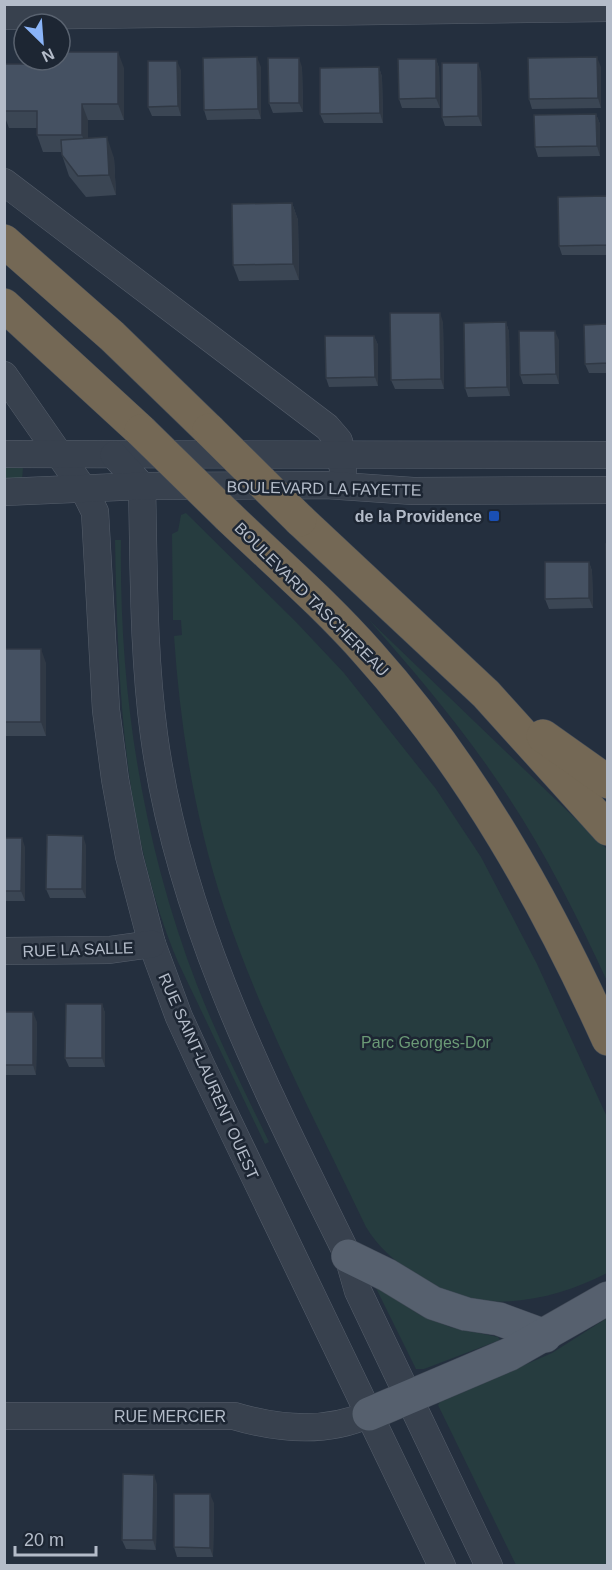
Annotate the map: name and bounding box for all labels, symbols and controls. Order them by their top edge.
north arrow [12,12,72,72]
text: N [39,45,57,65]
street label: BOULEVARD LA FAYETTE [226,478,422,499]
place label: de la Providence [355,508,482,525]
marker: de la Providence [487,509,501,523]
street label: BOULEVARD TASCHEREAU [231,519,392,680]
street label: RUE LA SALLE [22,939,134,960]
street label: RUE SAINT-LAURENT OUEST [155,971,262,1182]
park label: Parc Georges-Dor [361,1034,492,1051]
street label: RUE MERCIER [114,1408,226,1425]
scale bar [15,1519,96,1557]
text: 20 m [24,1530,64,1550]

